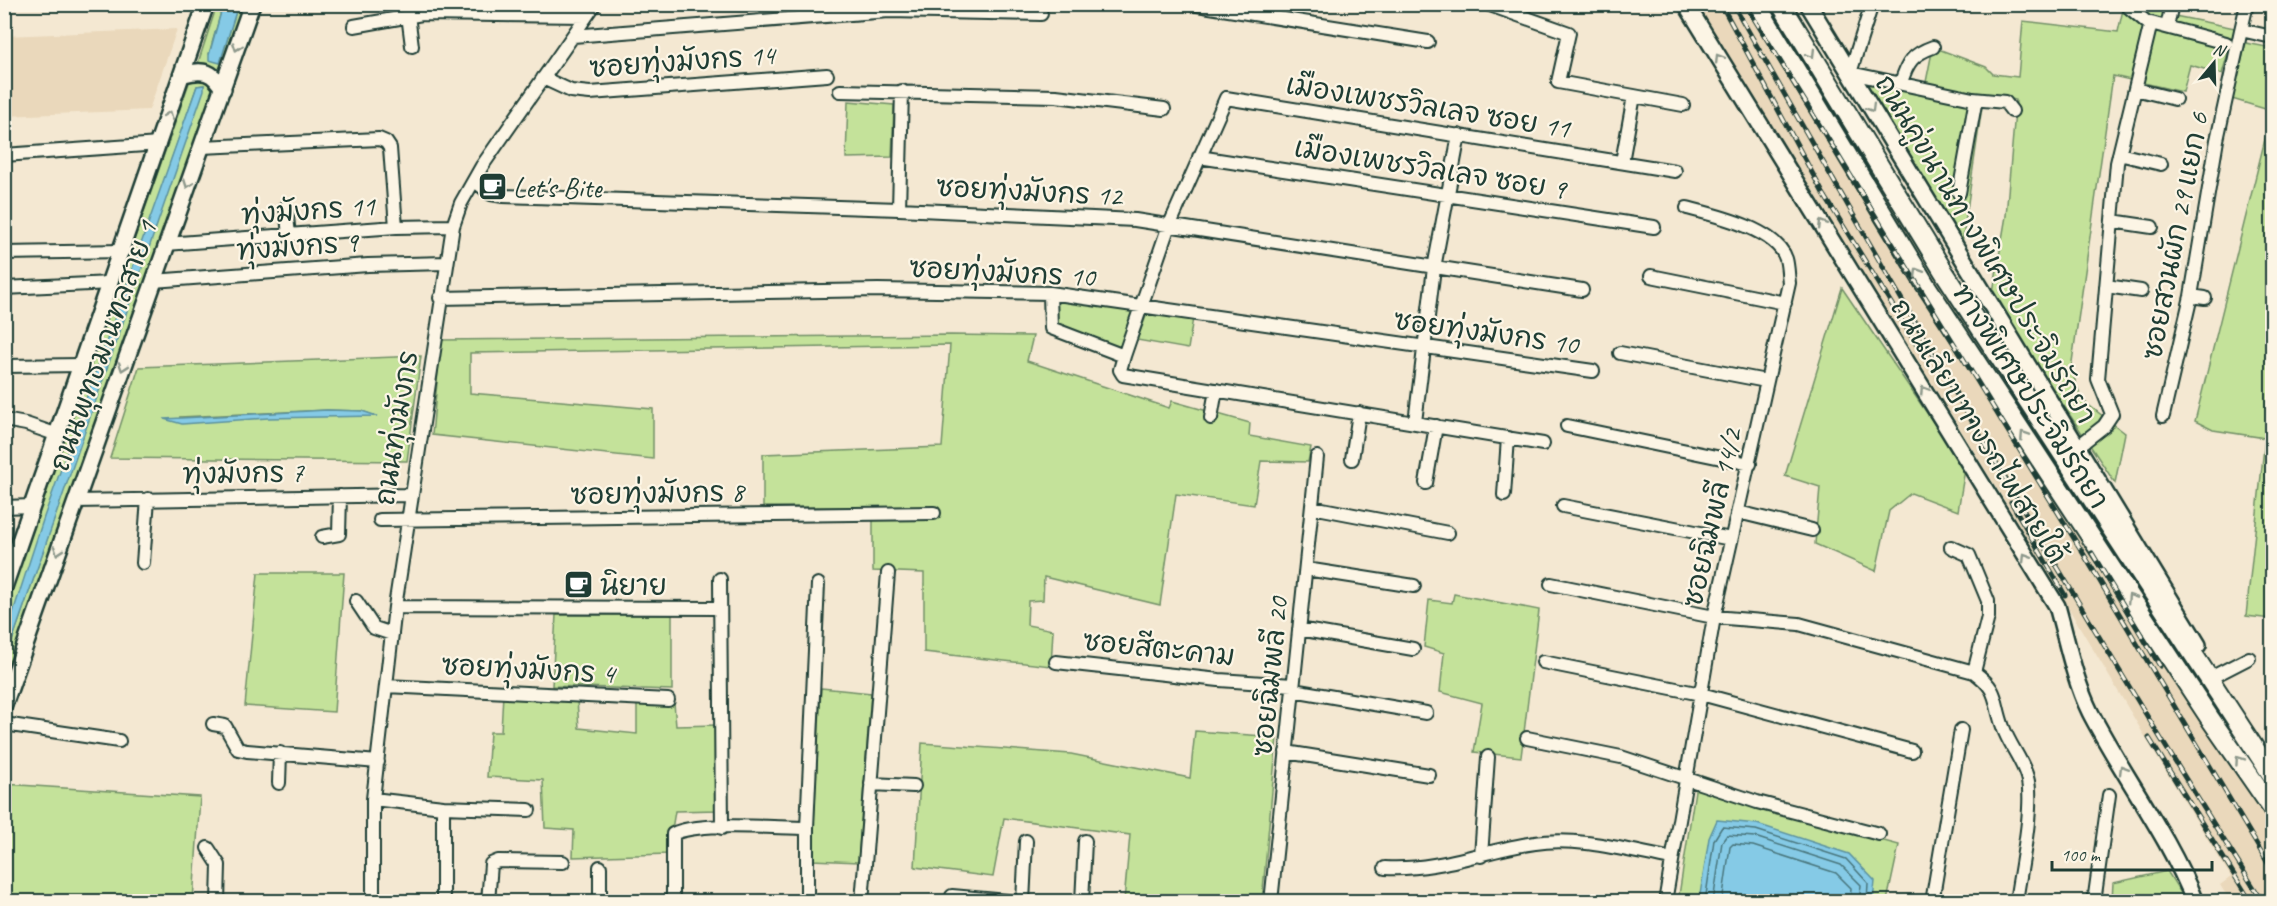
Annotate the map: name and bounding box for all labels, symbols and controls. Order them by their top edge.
north arrow [2184,33,2244,93]
street label: ซอยทุ่งมังกร 14 [588,36,779,88]
text: N [2211,39,2229,62]
one-way arrow [232,41,245,52]
one-way arrow [1804,48,1816,58]
one-way arrow [1715,54,1727,64]
street label: เมืองเพชรวิลเลจ ซอย 11 [1284,65,1574,146]
street label: ถนนคู่ขนานทางพิเศษประจิมรัถยา [1868,68,2104,430]
one-way arrow [1863,102,1875,112]
street label: ซอยสวนผัก 29 แยก 6 [2134,108,2216,362]
one-way arrow [162,110,175,121]
street label: เมืองเพชรวิลเลจ ซอย 9 [1292,128,1571,207]
street label: ซอยทุ่งมังกร 12 [935,168,1125,216]
place label: Let's Bite [513,170,603,205]
cafe icon: Let's Bite [476,171,508,203]
one-way arrow [183,178,196,188]
street label: ทุ่งมังกร 11 [240,187,378,235]
street label: ถนนพุทธมณฑลสาย 1 [41,215,168,477]
one-way arrow [1818,220,1829,231]
street label: ทุ่งมังกร 9 [235,223,361,271]
street label: ซอยทุ่งมังกร 10 [908,249,1098,297]
one-way arrow [1913,268,1925,278]
street label: ทางพิเศษประจิมรัถยา [1946,277,2116,515]
street label: ถนนเลียบทางรถไฟสายใต้ [1883,291,2077,570]
street label: ซอยทุ่งมังกร 10 [1391,301,1583,366]
street label: ถนนทุ่งมังกร [366,348,428,508]
one-way arrow [117,361,130,372]
one-way arrow [1920,386,1931,397]
street label: ซอยฉิมพลี 14/2 [1674,423,1750,611]
one-way arrow [2020,431,2032,441]
street label: ทุ่งมังกร 7 [182,453,305,495]
street label: ซอยทุ่งมังกร 8 [570,473,746,515]
one-way arrow [53,545,66,556]
one-way arrow [2023,552,2034,563]
place label: นิยาย [600,568,667,603]
cafe icon: นิยาย [563,569,595,601]
street label: ซอยฉิมพลี 20 [1244,593,1296,758]
one-way arrow [2127,594,2138,605]
street label: ซอยสีตะคาม [1081,623,1237,673]
street label: ซอยทุ่งมังกร 4 [440,646,618,694]
one-way arrow [2235,756,2246,767]
one-way arrow [2119,765,2131,775]
scale bar [2052,834,2212,872]
text: 100 m [2061,844,2102,866]

